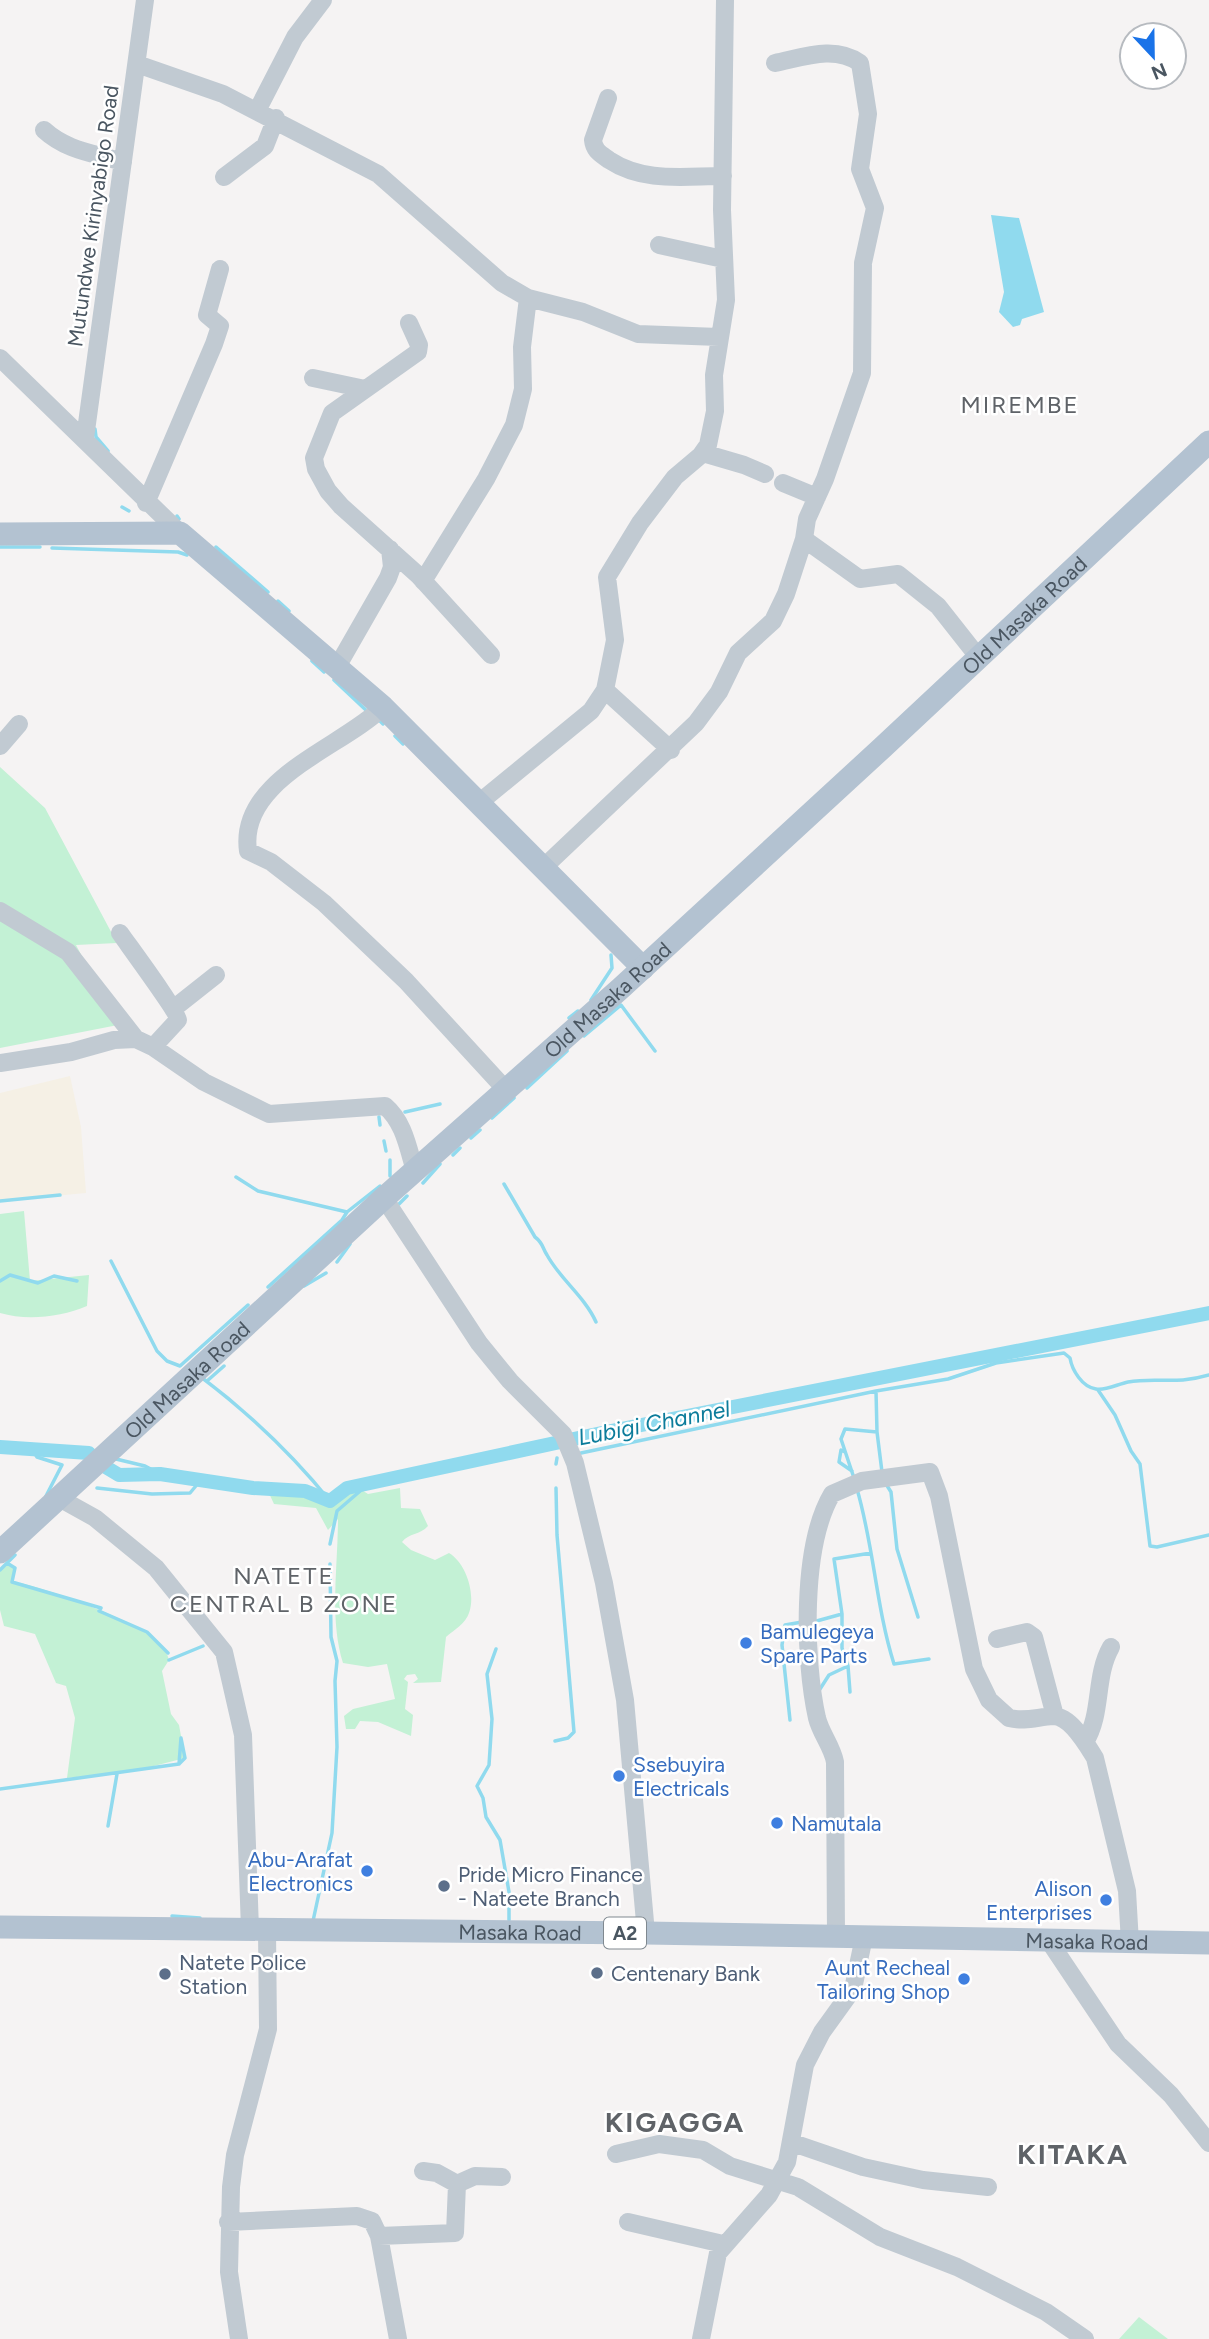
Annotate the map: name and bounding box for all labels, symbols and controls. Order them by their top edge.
north arrow [1118,21,1188,91]
text: N [1148,58,1170,85]
street label: Mutundwe Kirinyabigo Road [62,84,124,348]
district label: MIREMBE [960,390,1080,419]
street label: Old Masaka Road [956,551,1092,679]
street label: Old Masaka Road [539,936,676,1063]
street label: Old Masaka Road [119,1316,255,1444]
water label: Lubigi Channel [575,1394,733,1451]
district label: NATETE CENTRAL B ZONE [170,1561,398,1618]
place label: Bamulegeya Spare Parts [760,1619,874,1668]
marker: Bamulegeya Spare Parts [738,1635,754,1651]
place label: Ssebuyira Electricals [633,1752,729,1801]
marker: Ssebuyira Electricals [611,1768,627,1784]
place label: Namutala [791,1811,881,1836]
marker: Namutala [769,1815,785,1831]
place label: Abu-Arafat Electronics [248,1847,353,1896]
place label: Pride Micro Finance - Nateete Branch [458,1862,643,1911]
marker: Abu-Arafat Electronics [359,1863,375,1879]
place label: Alison Enterprises [986,1876,1092,1925]
marker: Pride Micro Finance - Nateete Branch [436,1878,452,1894]
marker: Alison Enterprises [1098,1892,1114,1908]
road number: A2 [604,1918,646,1949]
street label: Masaka Road [458,1919,582,1945]
street label: Masaka Road [1025,1927,1149,1954]
place label: Natete Police Station [179,1950,306,1999]
place label: Aunt Recheal Tailoring Shop [817,1955,950,2004]
place label: Centenary Bank [611,1961,761,1986]
marker: Centenary Bank [589,1965,605,1981]
marker: Natete Police Station [157,1966,173,1982]
marker: Aunt Recheal Tailoring Shop [956,1971,972,1987]
district label: KIGAGGA [605,2105,745,2139]
district label: KITAKA [1017,2137,1129,2171]

